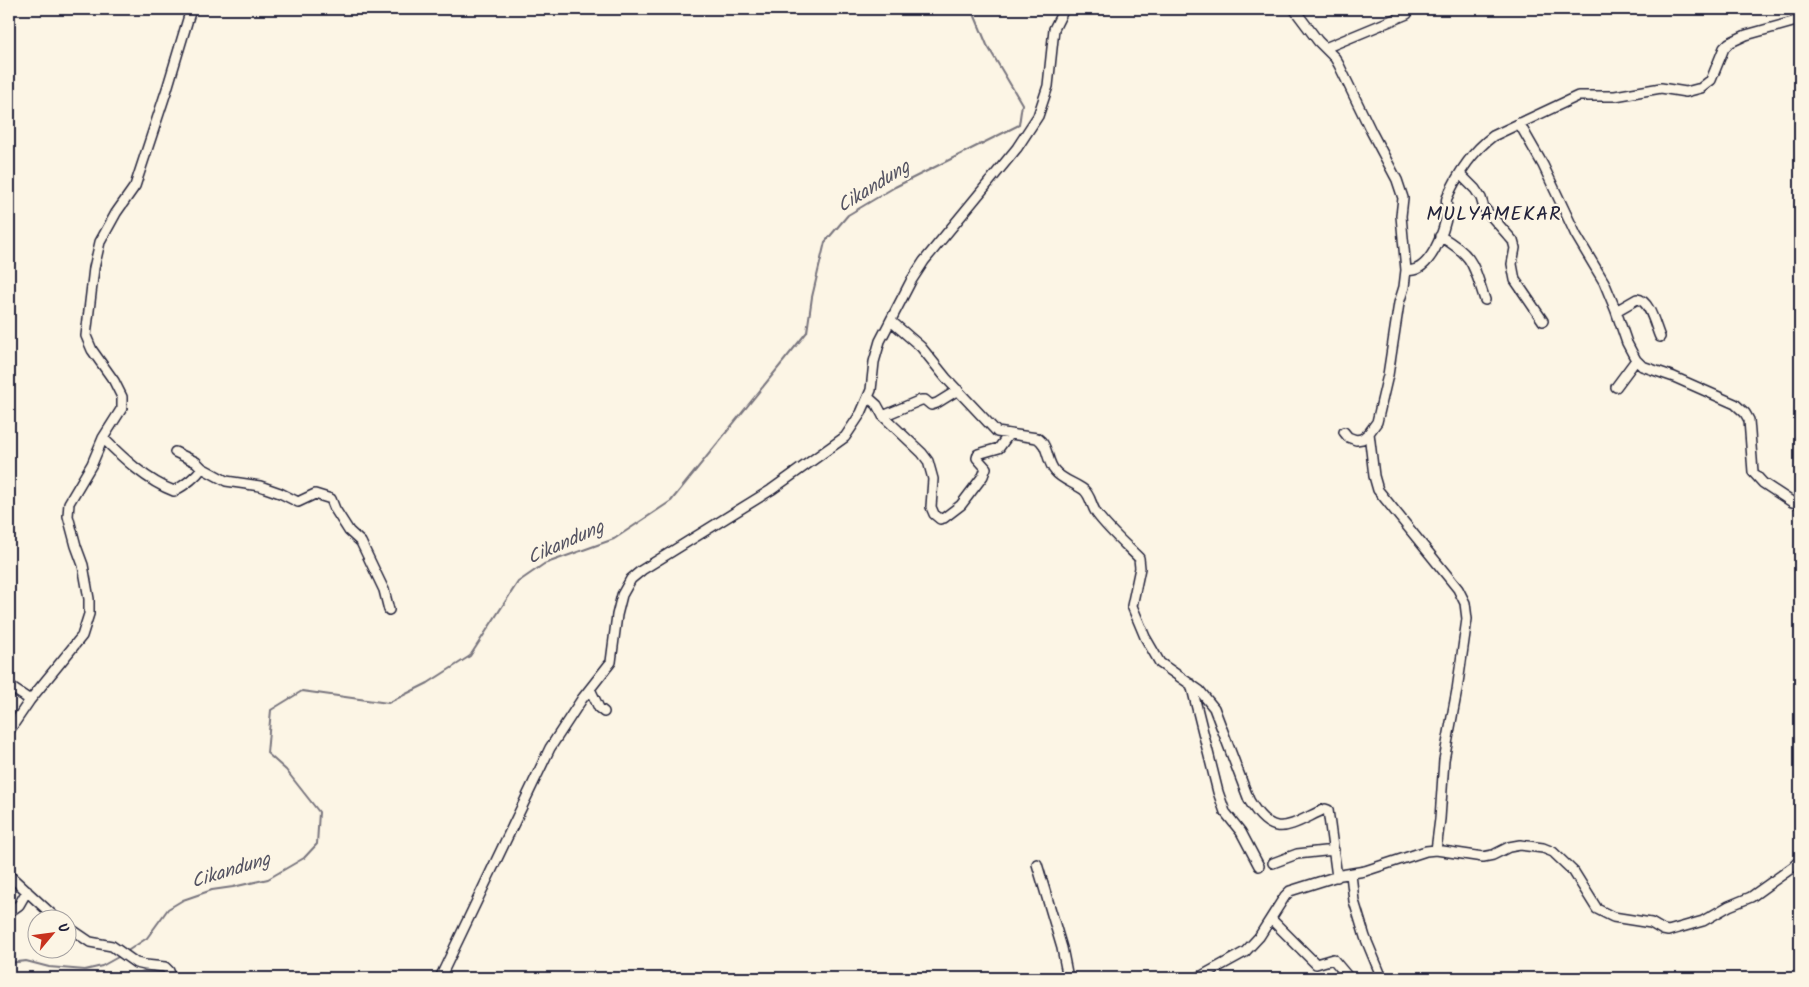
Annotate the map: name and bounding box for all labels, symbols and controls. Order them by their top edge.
water label: Cikandung [831,152,917,221]
district label: MULYAMEKAR [1426,199,1562,231]
water label: Cikandung [523,512,610,573]
water label: Cikandung [188,844,275,897]
north arrow [28,910,78,960]
text: U [51,919,74,938]

